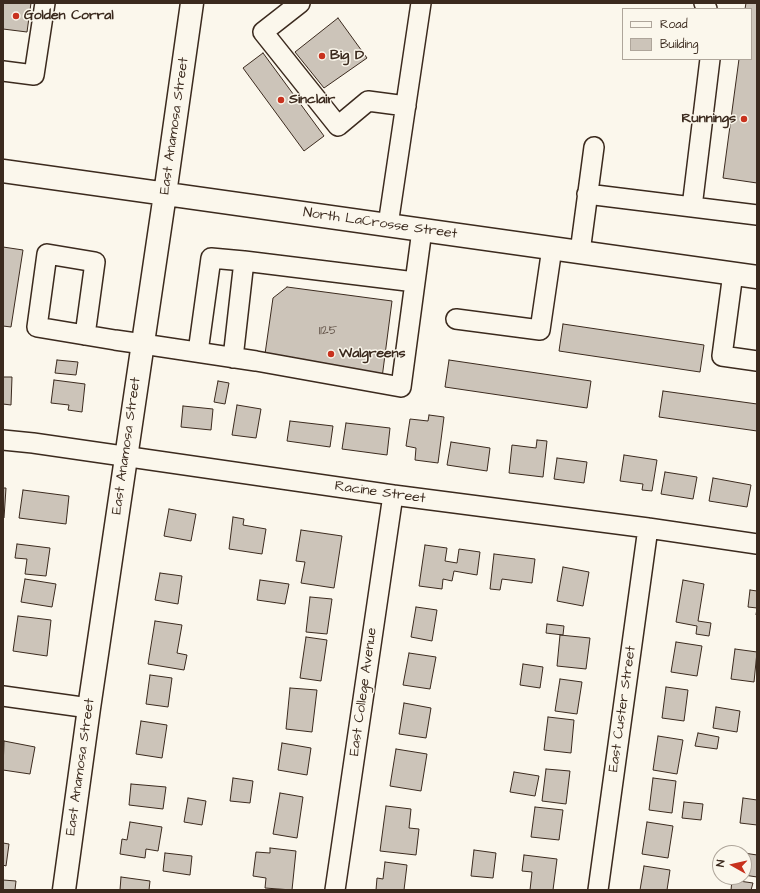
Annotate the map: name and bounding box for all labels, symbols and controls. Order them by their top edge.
place label: Golden Corral [24,8,114,24]
legend [622,8,752,60]
marker: Golden Corral [11,11,21,21]
text: Road [660,16,688,33]
text: Building [660,36,698,53]
place label: Big D [330,48,364,64]
marker: Big D [317,51,327,61]
street label: East Anamosa Street [157,56,193,196]
place label: Sinclair [289,92,335,108]
marker: Sinclair [276,95,286,105]
place label: Runnings [682,111,736,127]
marker: Runnings [739,114,749,124]
street label: North LaCrosse Street [302,205,458,243]
house number: 1125 [319,324,337,338]
place label: Walgreens [339,346,406,362]
marker: Walgreens [326,349,336,359]
street label: East Anamosa Street [109,376,145,516]
street label: Racine Street [334,478,426,508]
street label: East College Avenue [347,627,381,757]
street label: East Custer Street [606,645,640,773]
street label: East Anamosa Street [63,697,99,837]
north arrow [712,845,752,885]
text: N [713,859,729,868]

